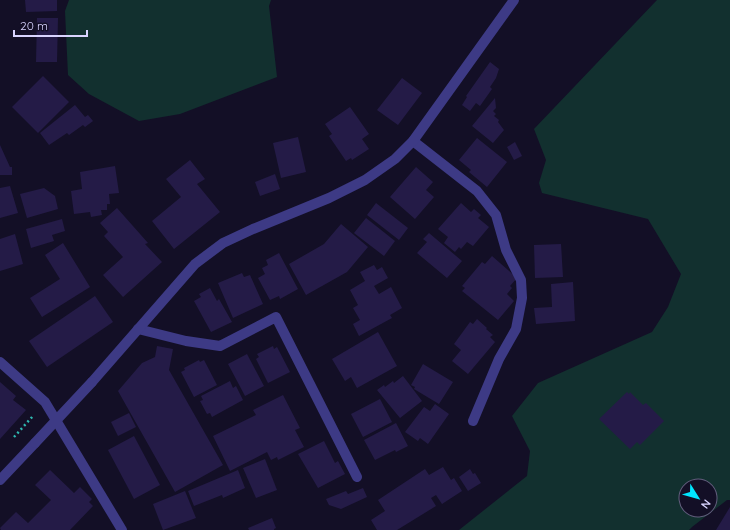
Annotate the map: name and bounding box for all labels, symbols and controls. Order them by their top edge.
scale bar [14,12,87,38]
text: 20 m [20,18,48,33]
north arrow [678,478,718,518]
text: N [698,497,714,511]

